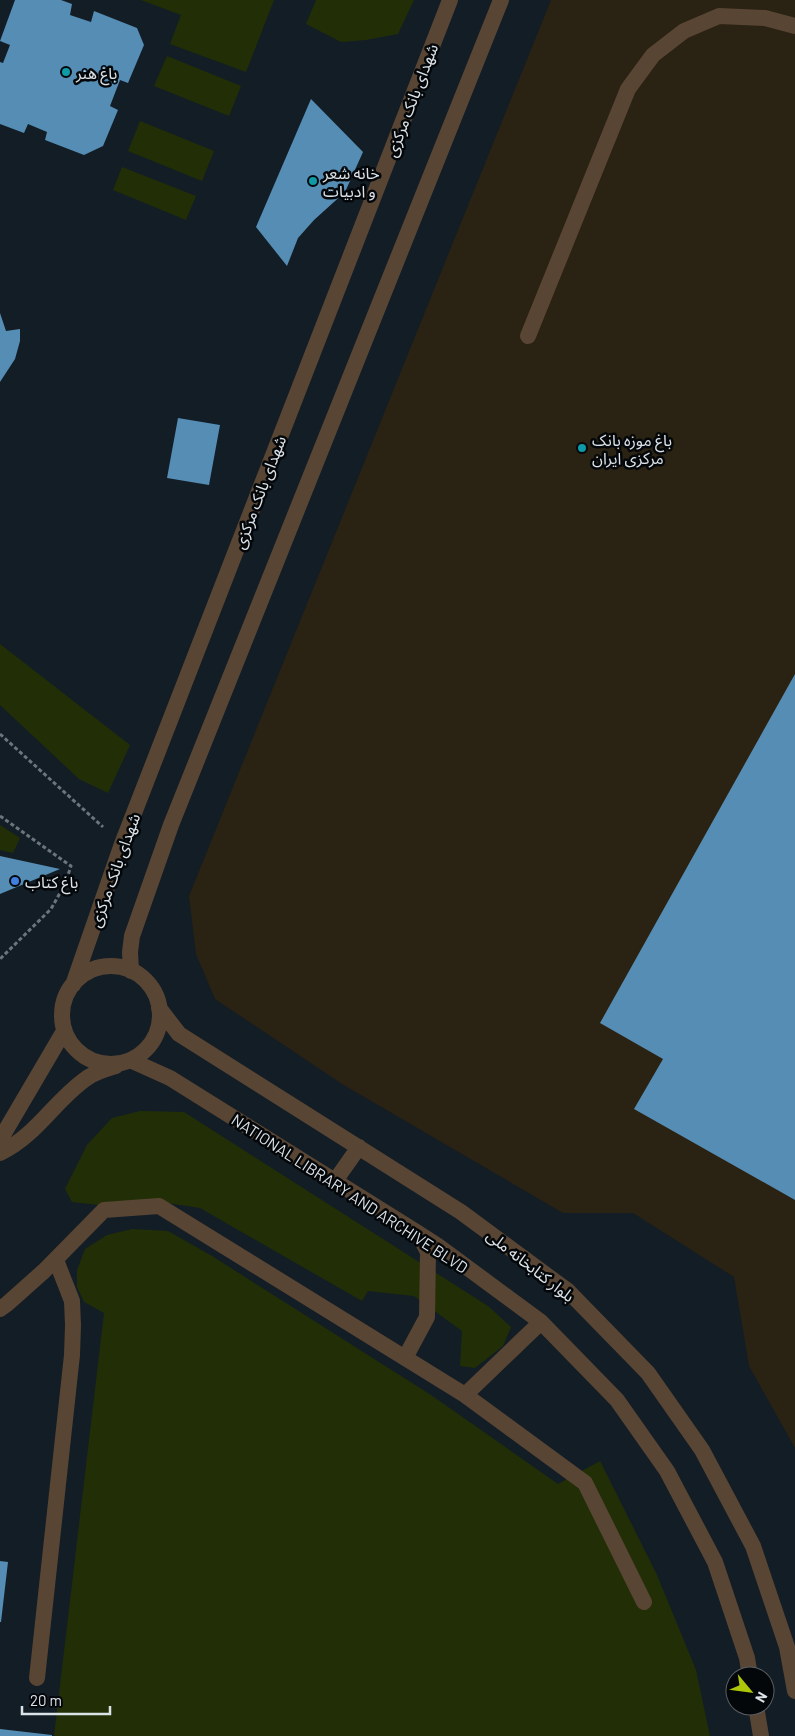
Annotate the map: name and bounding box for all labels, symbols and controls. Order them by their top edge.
street label: شهدای بانک مرکزی [381,41,442,160]
place label: باغ هنر [75,63,117,86]
marker: باغ هنر [60,66,72,78]
place label: خانه شعر و ادبیات [322,163,380,201]
marker: خانه شعر و ادبیات [307,175,319,187]
place label: باغ موزه بانک مرکزی ایران [592,430,672,468]
street label: شهدای بانک مرکزی [229,433,290,552]
marker: باغ موزه بانک مرکزی ایران [576,442,588,454]
street label: شهدای بانک مرکزی [85,811,144,930]
place label: باغ کتاب [25,872,78,895]
marker: باغ کتاب [9,875,21,887]
street label: NATIONAL LIBRARY AND ARCHIVE BLVD [228,1109,472,1277]
street label: بلوار کتابخانه ملی [483,1225,579,1306]
north arrow [725,1666,775,1716]
scale bar [22,1684,110,1716]
text: N [752,1689,771,1706]
text: 20 m [30,1691,62,1709]

